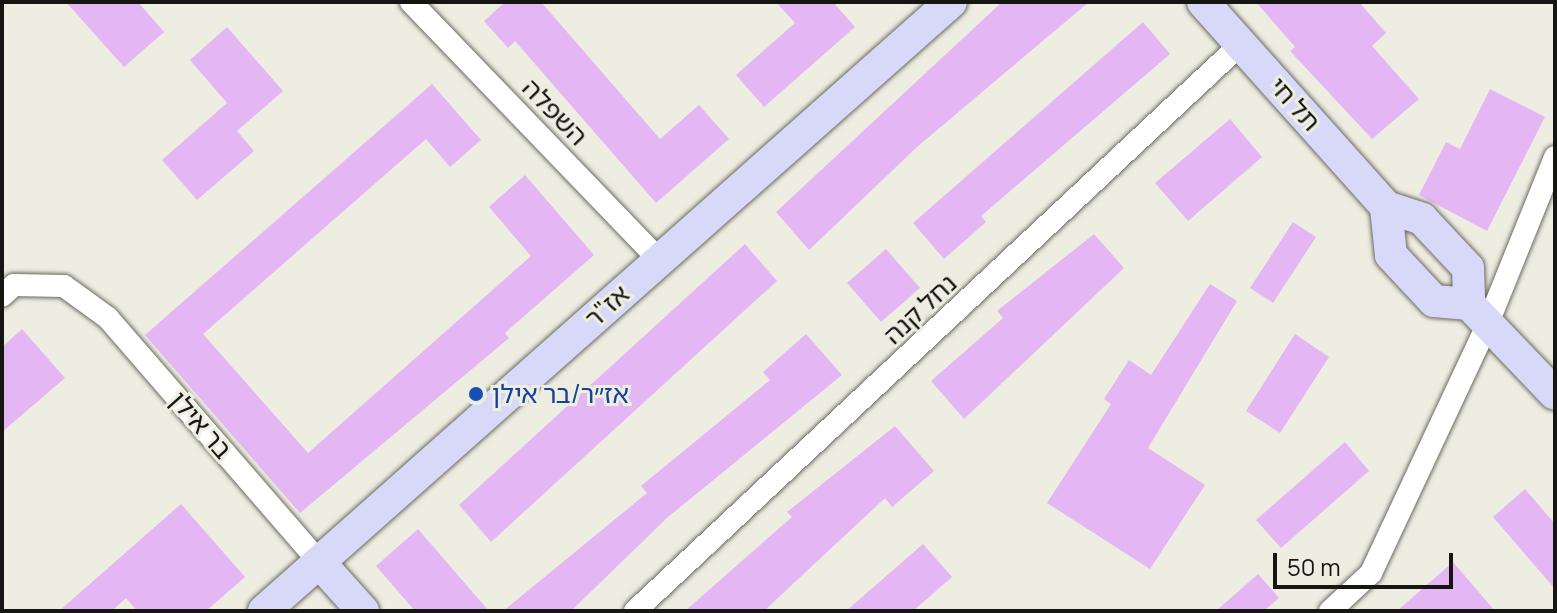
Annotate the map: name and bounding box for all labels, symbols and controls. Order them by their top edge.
street label: תל חי [1263,71,1327,137]
street label: השפלה [516,72,594,152]
street label: נחל קנה [877,267,963,351]
street label: אז"ר [578,278,636,334]
place label: אז״ר/בר אילן [492,378,629,410]
street label: בר אילן [163,385,239,465]
marker: אז״ר/בר אילן [467,385,485,403]
scale bar [1277,537,1457,587]
text: 50 m [1287,550,1341,583]

